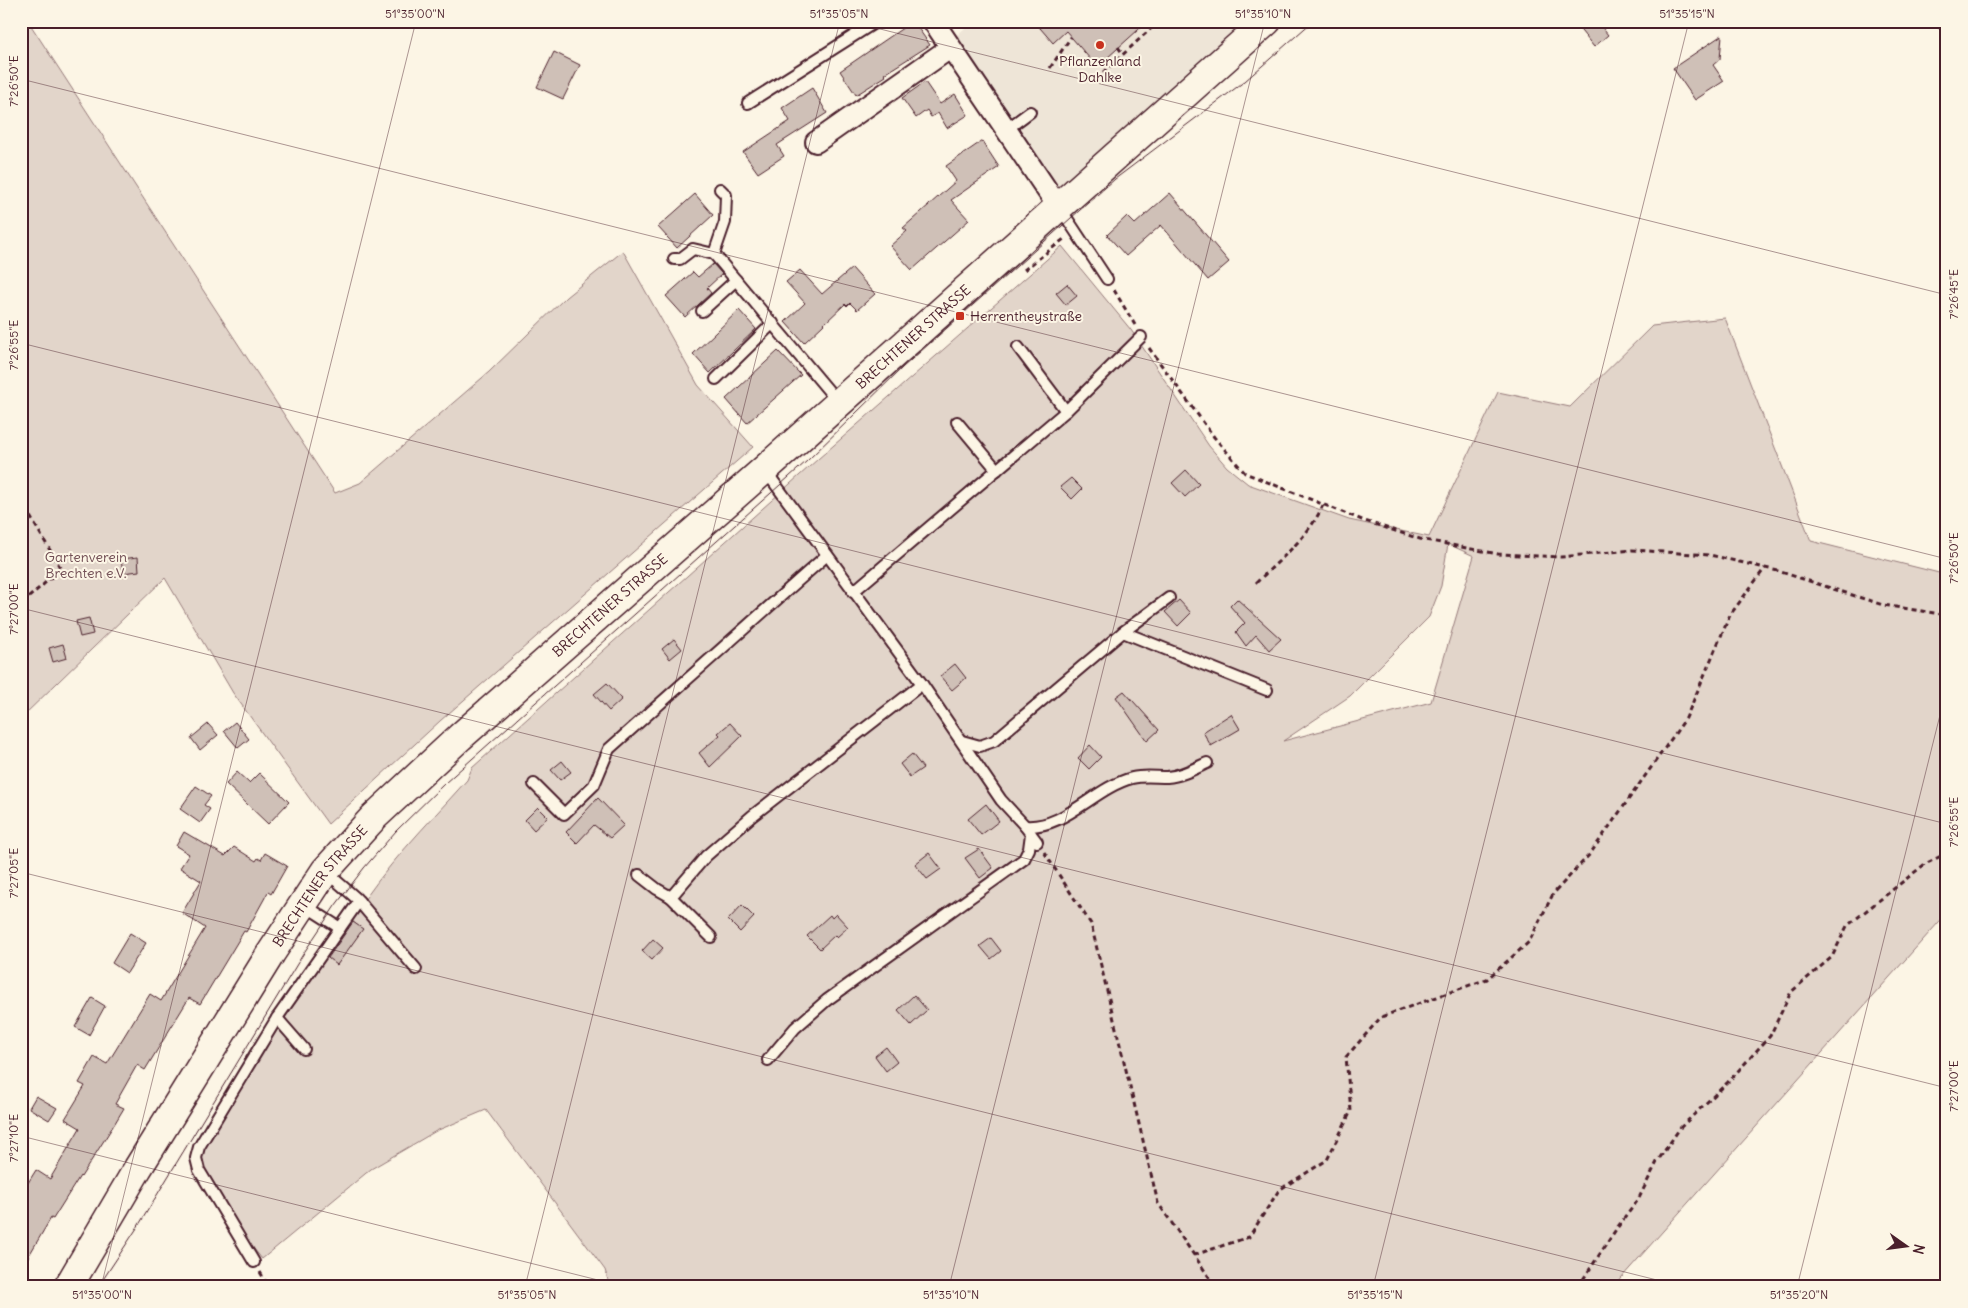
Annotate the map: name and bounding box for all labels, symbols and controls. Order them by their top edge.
text: 51°35'00"N [385,6,445,21]
text: 51°35'05"N [810,6,868,21]
text: 51°35'10"N [1235,6,1291,21]
text: 51°35'15"N [1659,6,1715,21]
marker: Pflanzenland Dahlke [1094,39,1106,51]
place label: Pflanzenland Dahlke [1059,52,1141,86]
text: 7°26'50"E [6,55,21,107]
text: 7°26'45"E [1946,269,1961,319]
street label: BRECHTENER STRASSE [852,281,974,393]
place label: Herrentheystraße [970,307,1082,325]
marker: Herrentheystraße [954,310,966,322]
text: 7°26'55"E [6,320,21,370]
text: 7°26'50"E [1946,532,1961,584]
park label: Gartenverein Brechten e.V. [45,548,127,582]
street label: BRECHTENER STRASSE [548,550,671,661]
text: 7°27'00"E [6,583,21,635]
text: 7°26'55"E [1946,797,1961,847]
street label: BRECHTENER STRASSE [269,821,371,950]
text: 7°27'05"E [6,848,21,898]
text: 7°27'00"E [1946,1060,1961,1112]
text: 7°27'10"E [6,1114,21,1162]
north arrow [1880,1220,1930,1270]
text: N [1909,1242,1929,1256]
text: 51°35'00"N [72,1287,132,1302]
text: 51°35'05"N [498,1287,556,1302]
text: 51°35'10"N [923,1287,979,1302]
text: 51°35'15"N [1347,1287,1403,1302]
text: 51°35'20"N [1770,1287,1828,1302]

